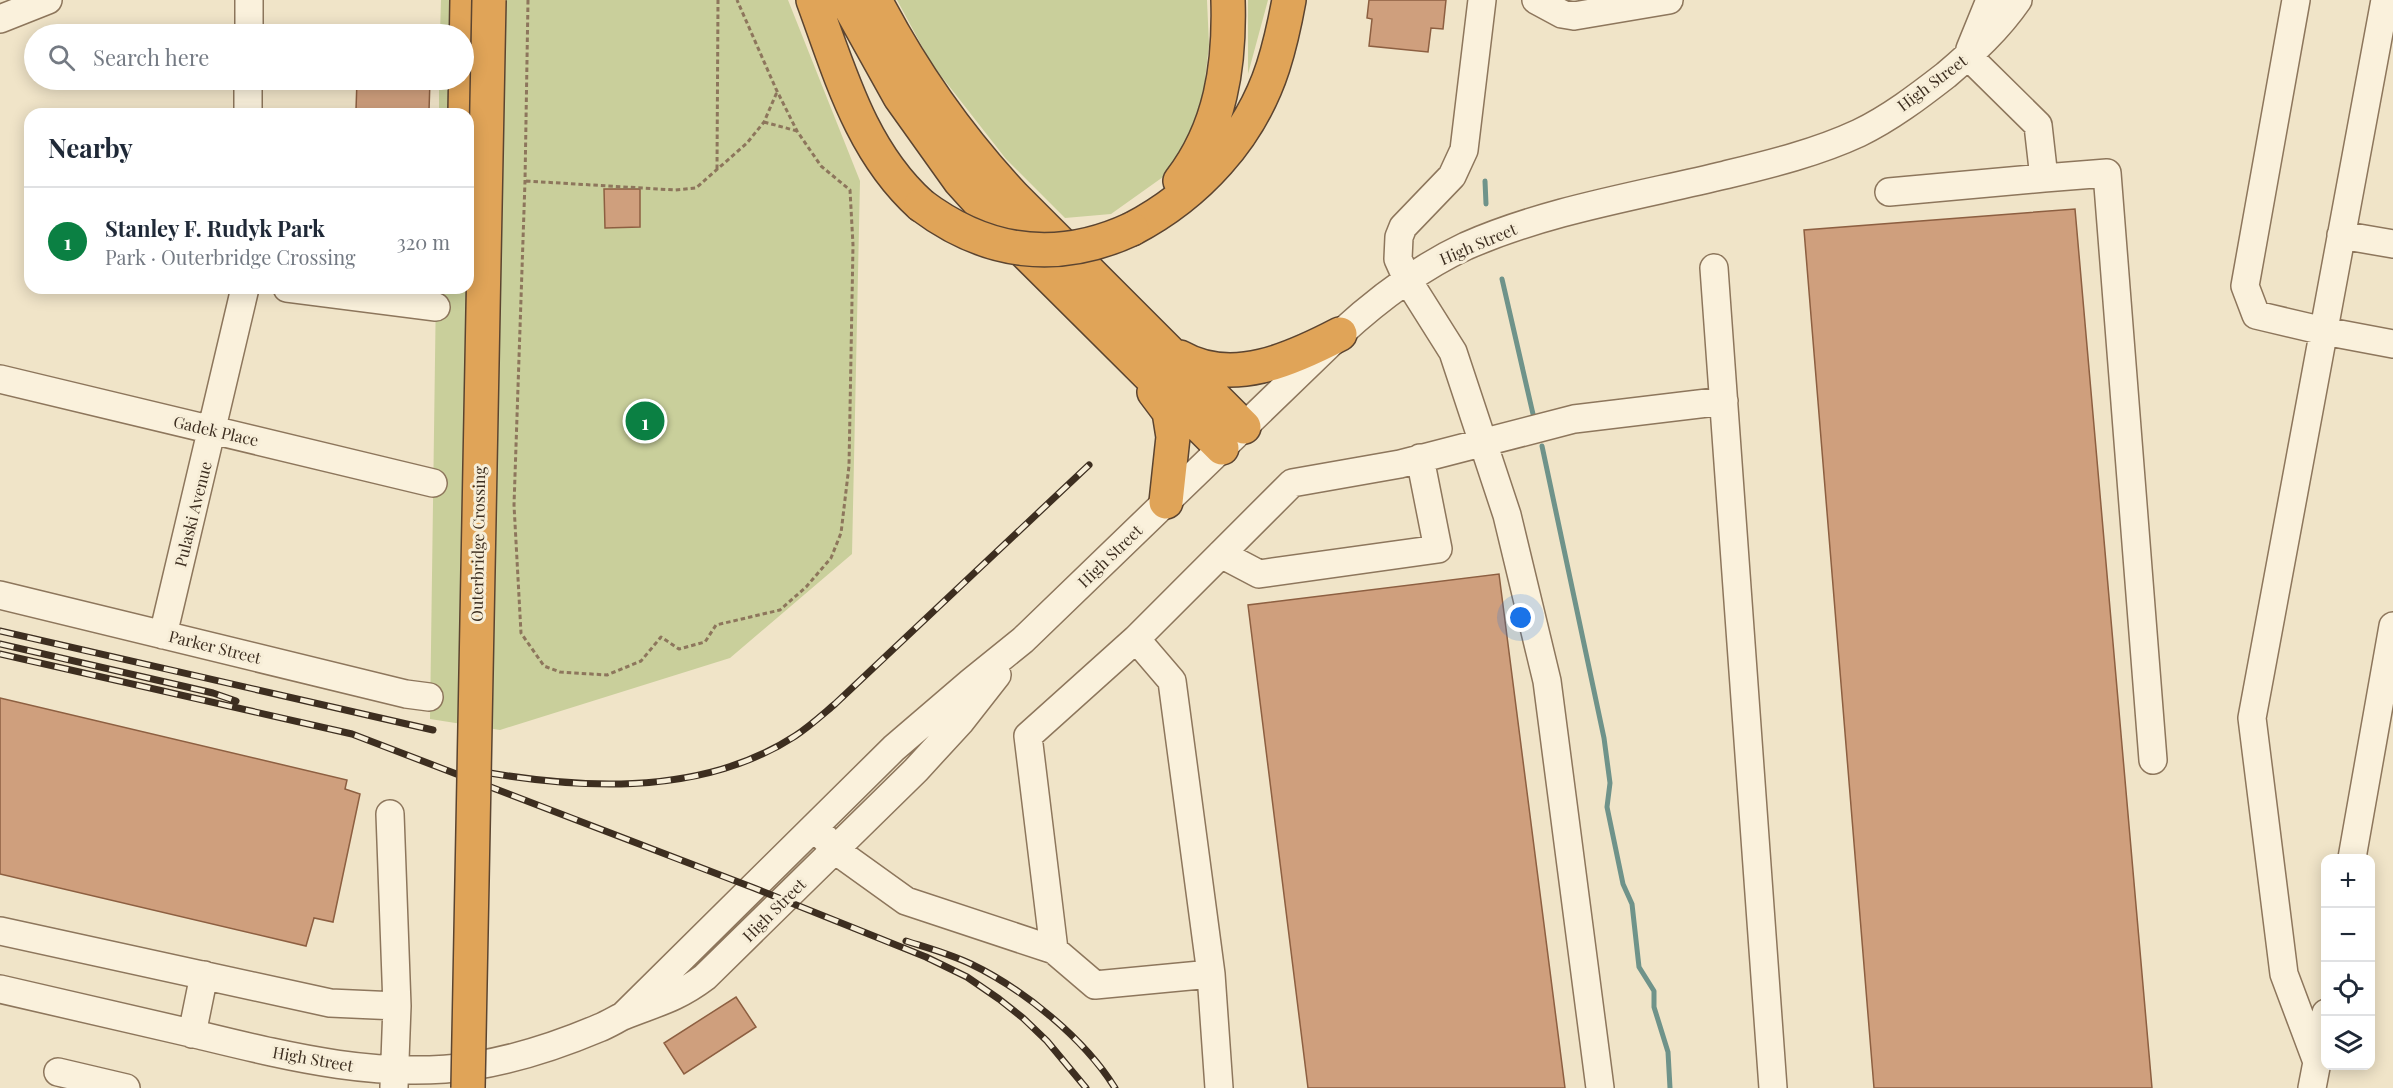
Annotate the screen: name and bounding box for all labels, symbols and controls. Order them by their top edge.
search box [24,24,474,90]
icon: search [45,41,78,74]
text: Search here [93,42,209,72]
street label: High Street [1893,49,1971,116]
text: Nearby [48,130,133,165]
text: Stanley F. Rudyk Park [105,213,325,243]
street label: High Street [1436,218,1520,269]
text: 1 [64,228,71,255]
text: 320 m [397,228,450,255]
text: Park · Outerbridge Crossing [105,243,356,270]
pin: 1 [626,398,664,444]
street label: Gadek Place [171,411,261,451]
street label: Pulaski Avenue [169,459,216,569]
street label: Outerbridge Crossing [466,465,489,622]
street label: High Street [1073,520,1147,592]
your location [1506,603,1535,632]
street label: Parker Street [167,625,264,668]
map controls [2321,854,2375,1070]
button: + [2321,854,2375,908]
street label: High Street [737,873,810,946]
button: − [2321,908,2375,962]
button: locate [2321,962,2375,1016]
button: layers [2321,1016,2375,1070]
street label: High Street [271,1041,355,1076]

